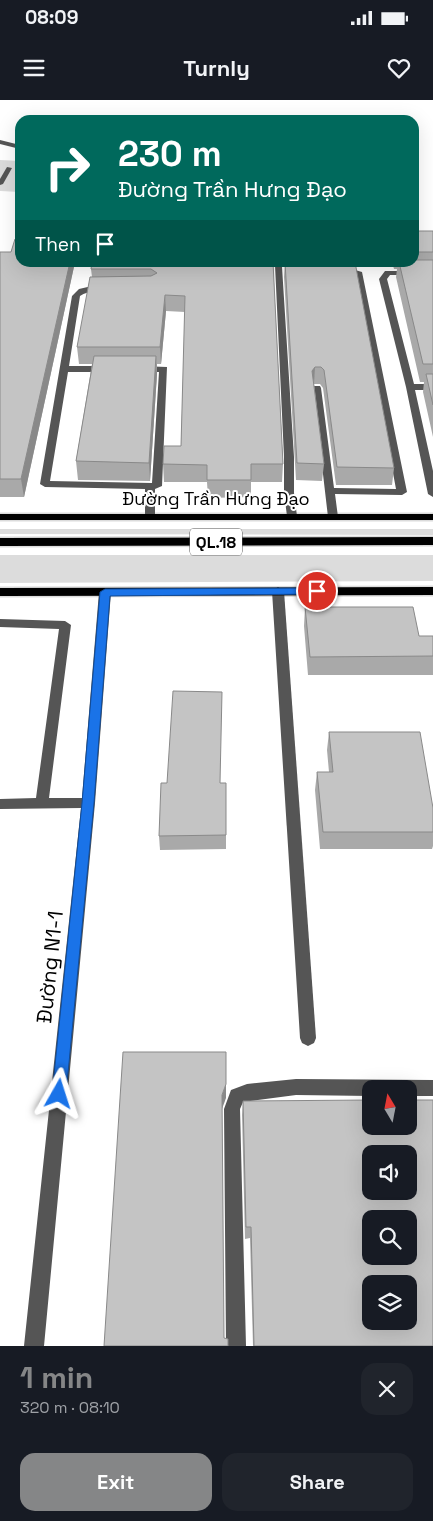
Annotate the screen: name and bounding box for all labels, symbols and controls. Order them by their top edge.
text: 08:09 [25,5,78,30]
icon: menu [20,54,48,82]
text: Turnly [183,54,250,82]
icon: heart [385,54,413,82]
text: 230 m [118,132,222,176]
icon: right [35,135,100,200]
text: Đường Trần Hưng Đạo [118,175,347,203]
icon: arrive [91,230,119,258]
text: Then [35,232,81,257]
street label: Đường Trần Hưng Đạo [122,487,310,510]
road number: QL.18 [190,528,242,556]
pin [296,570,338,612]
icon: arrive [303,577,331,605]
street label: Đường N1-1 [30,909,69,1025]
position arrow [32,1067,84,1119]
north arrow [362,1080,418,1135]
map controls [362,1080,417,1330]
button: sound [362,1145,417,1200]
button: search [362,1210,417,1265]
button: layers [362,1275,417,1330]
text: 1 min [20,1358,93,1397]
button: close [361,1363,413,1415]
text: 320 m · 08:10 [20,1397,120,1418]
button: Exit [20,1453,212,1511]
button: Share [222,1453,413,1511]

